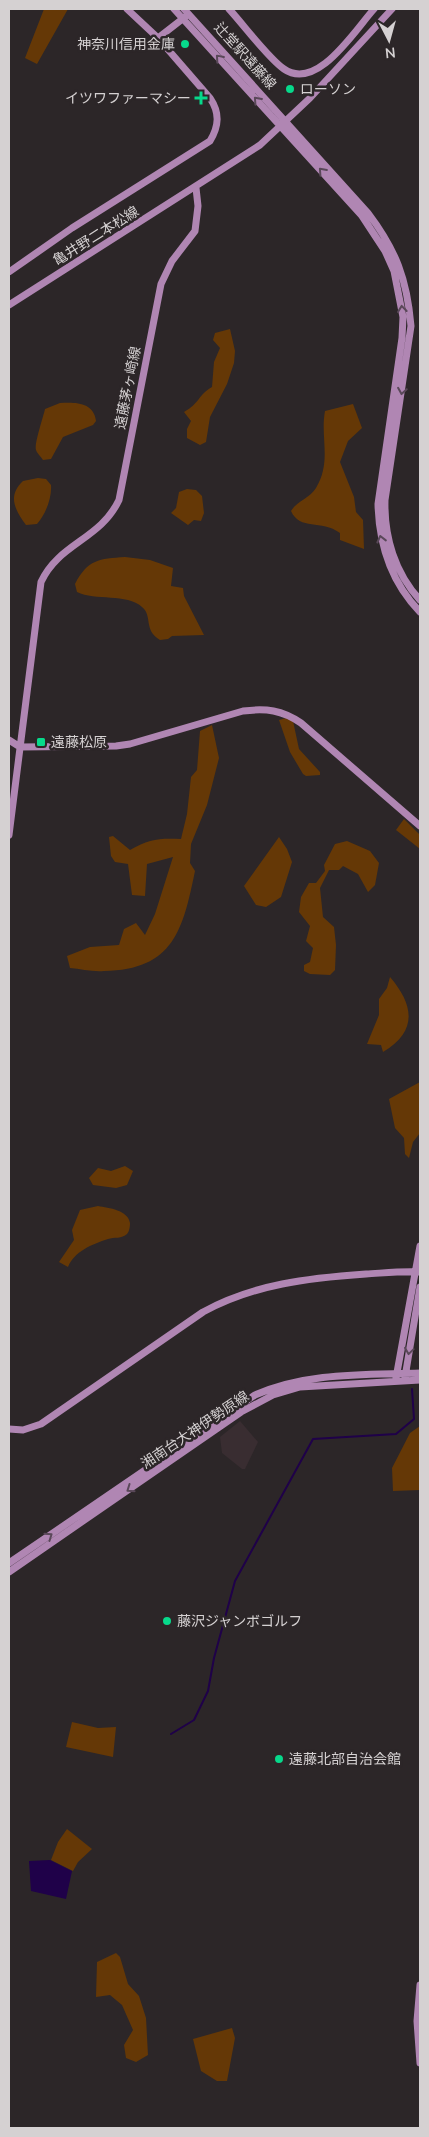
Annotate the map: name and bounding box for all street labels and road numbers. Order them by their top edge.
street label: 辻堂駅遠藤線 [210,18,280,94]
street label: 亀井野二本松線 [49,202,143,270]
street label: 遠藤茅ヶ崎線 [111,345,145,431]
street label: 湘南台大神伊勢原線 [137,1387,253,1473]

